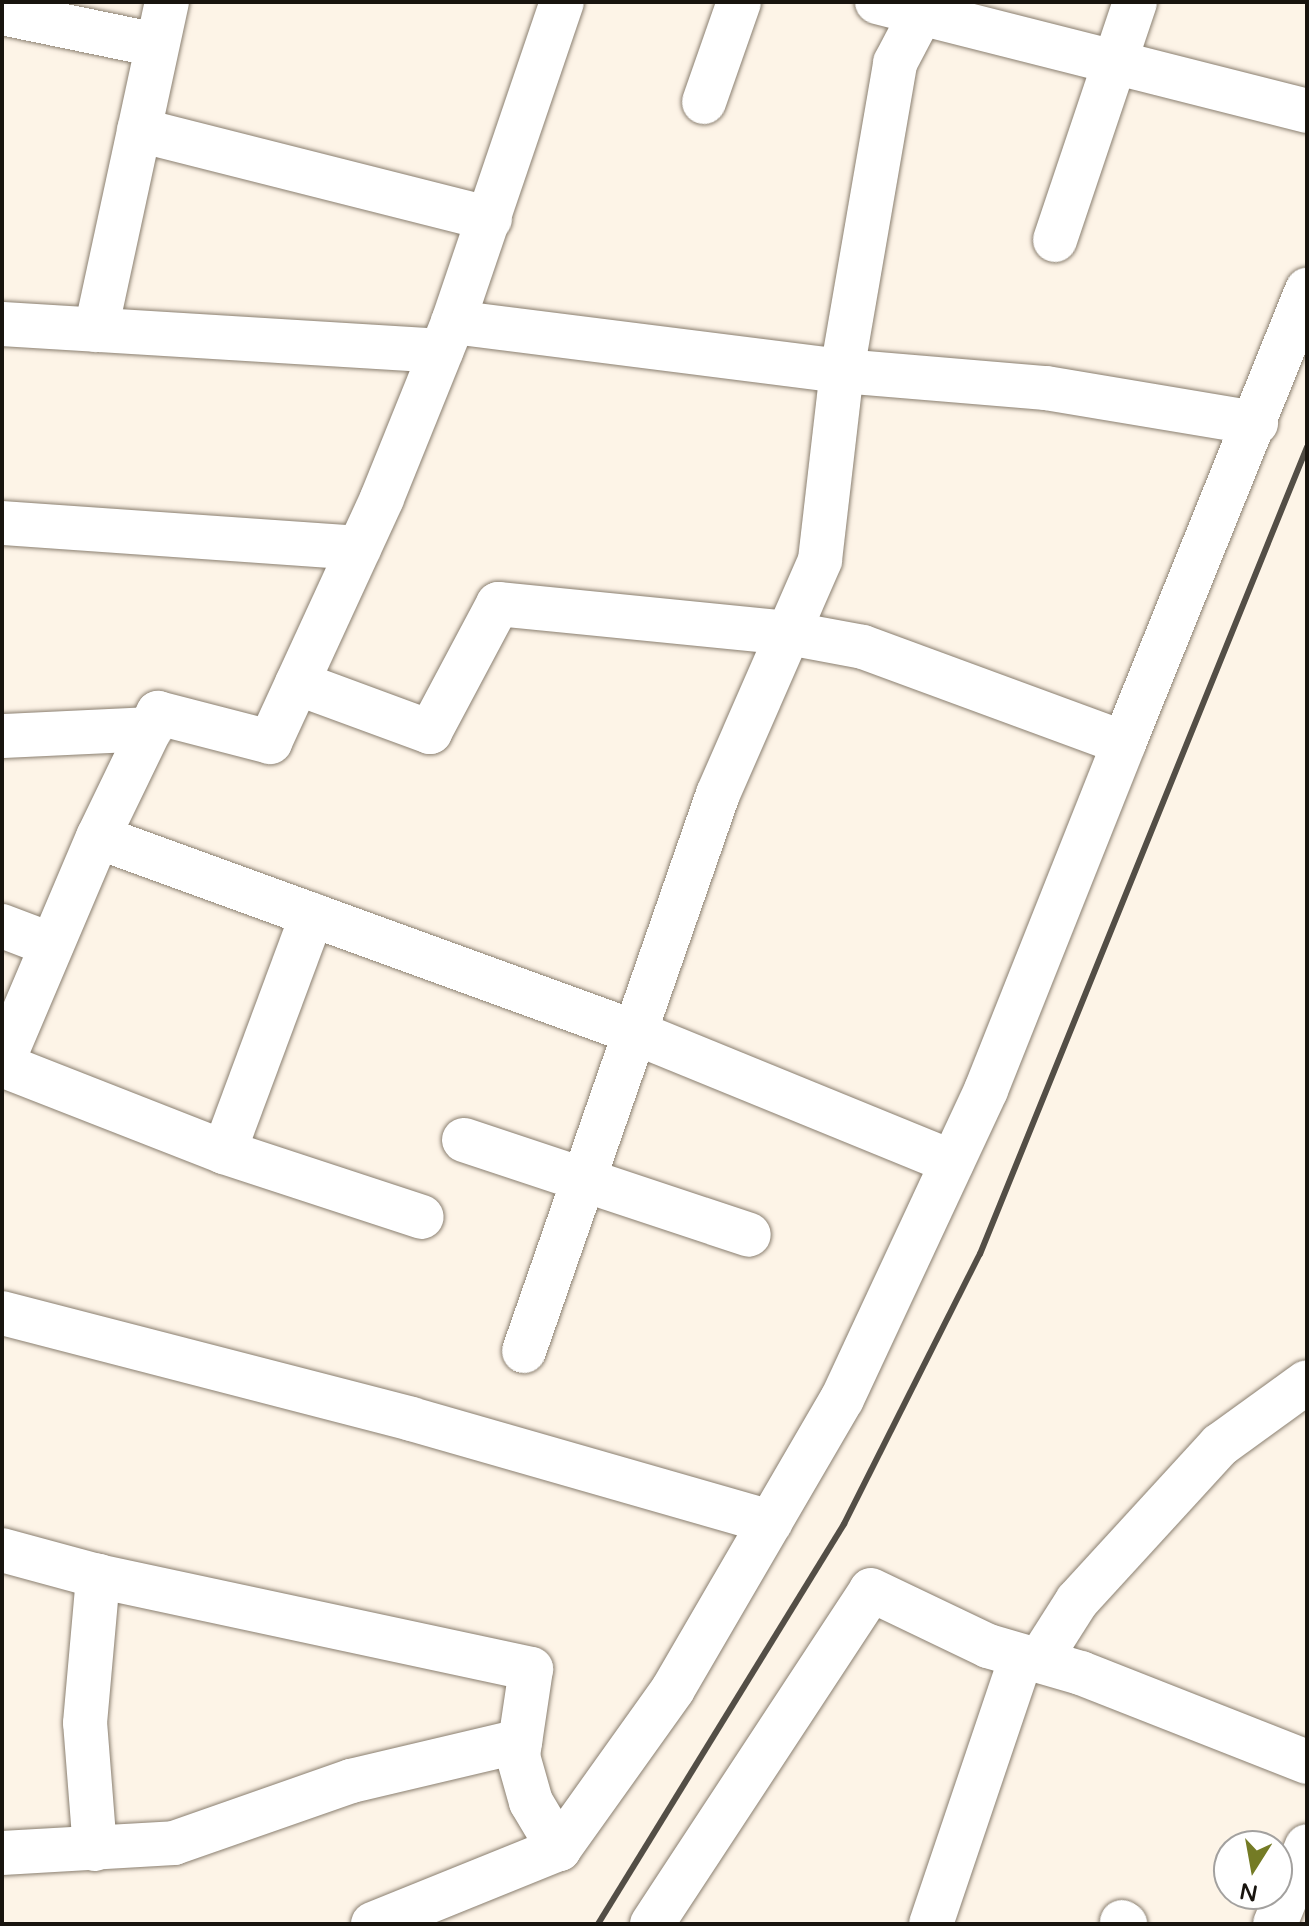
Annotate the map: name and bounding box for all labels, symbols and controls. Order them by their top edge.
north arrow [1213,1830,1293,1910]
text: N [1238,1877,1260,1906]

